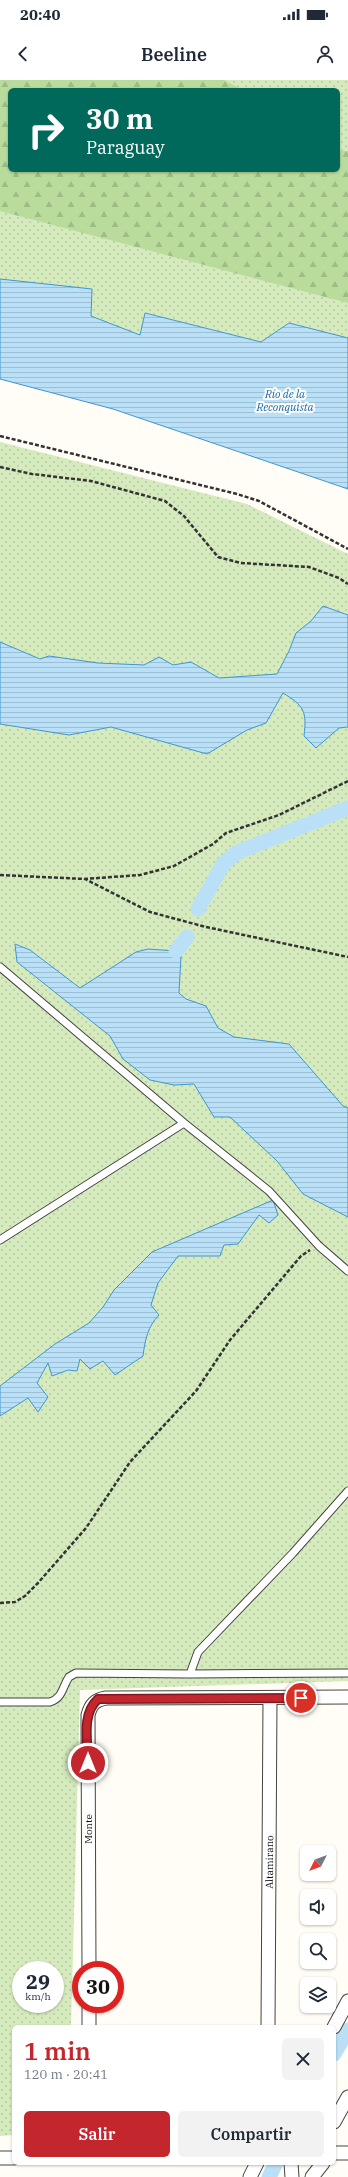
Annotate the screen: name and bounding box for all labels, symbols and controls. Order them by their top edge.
text: 20:40 [20,5,61,24]
icon: back [12,43,34,65]
text: Beeline [141,43,207,66]
icon: person [314,43,336,65]
text: 30 m [86,100,153,137]
icon: right [20,104,72,156]
text: Paraguay [86,136,165,159]
water label: Río de la Reconquista [256,387,313,414]
pin [284,1681,318,1715]
icon: arrive [290,1687,312,1709]
position arrow [67,1742,109,1784]
street label: Monte [82,1814,95,1844]
street label: Altamirano [263,1835,276,1889]
north arrow [300,1845,336,1881]
map controls [300,1845,336,2013]
button: sound [300,1889,336,1925]
button: search [300,1933,336,1969]
speed limit sign: 30 [72,1961,124,2013]
text: 29 [26,1968,50,1995]
button: layers [300,1977,336,2013]
text: km/h [25,1990,51,2003]
text: 1 min [24,2035,91,2067]
button: close [282,2038,324,2080]
text: 120 m · 20:41 [24,2066,108,2083]
button: Salir [24,2111,170,2157]
button: Compartir [178,2111,324,2157]

